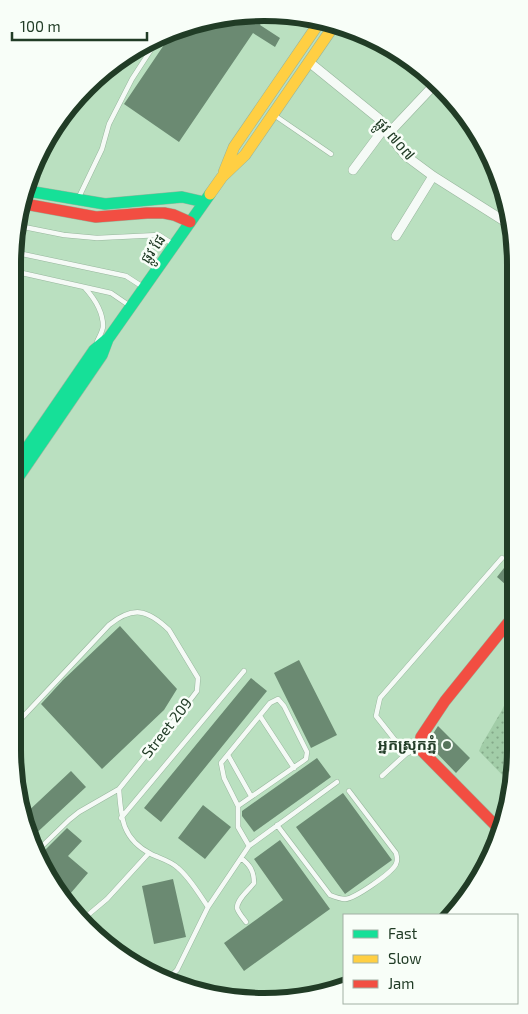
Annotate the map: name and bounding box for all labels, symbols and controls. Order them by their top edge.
scale bar [12,10,148,42]
text: 100 m [20,17,61,35]
street label: ផ្លូវ ៧០៧ [368,113,419,167]
street label: ផ្លូវ ផែ [136,230,173,270]
street label: Street 209 [137,694,195,761]
place label: អ្នកស្រុកភ្នំ [378,734,437,754]
marker: អ្នកស្រុកភ្នំ [441,739,453,751]
legend [343,914,518,1004]
text: Fast [388,924,418,942]
text: Slow [388,949,422,967]
text: Jam [388,974,414,992]

